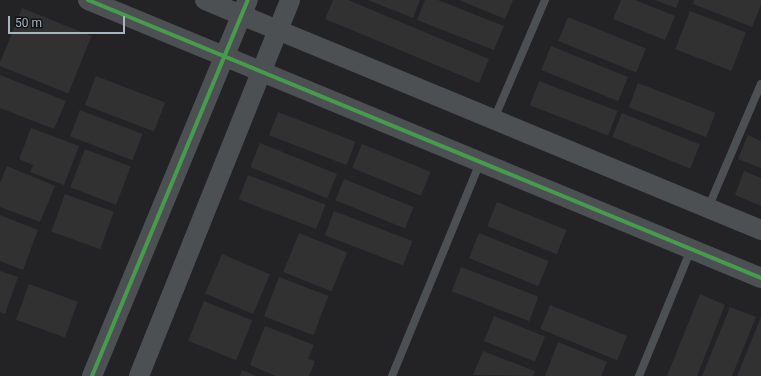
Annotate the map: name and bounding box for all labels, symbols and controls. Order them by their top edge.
scale bar [10,8,127,34]
text: 50 m [15,16,42,30]

